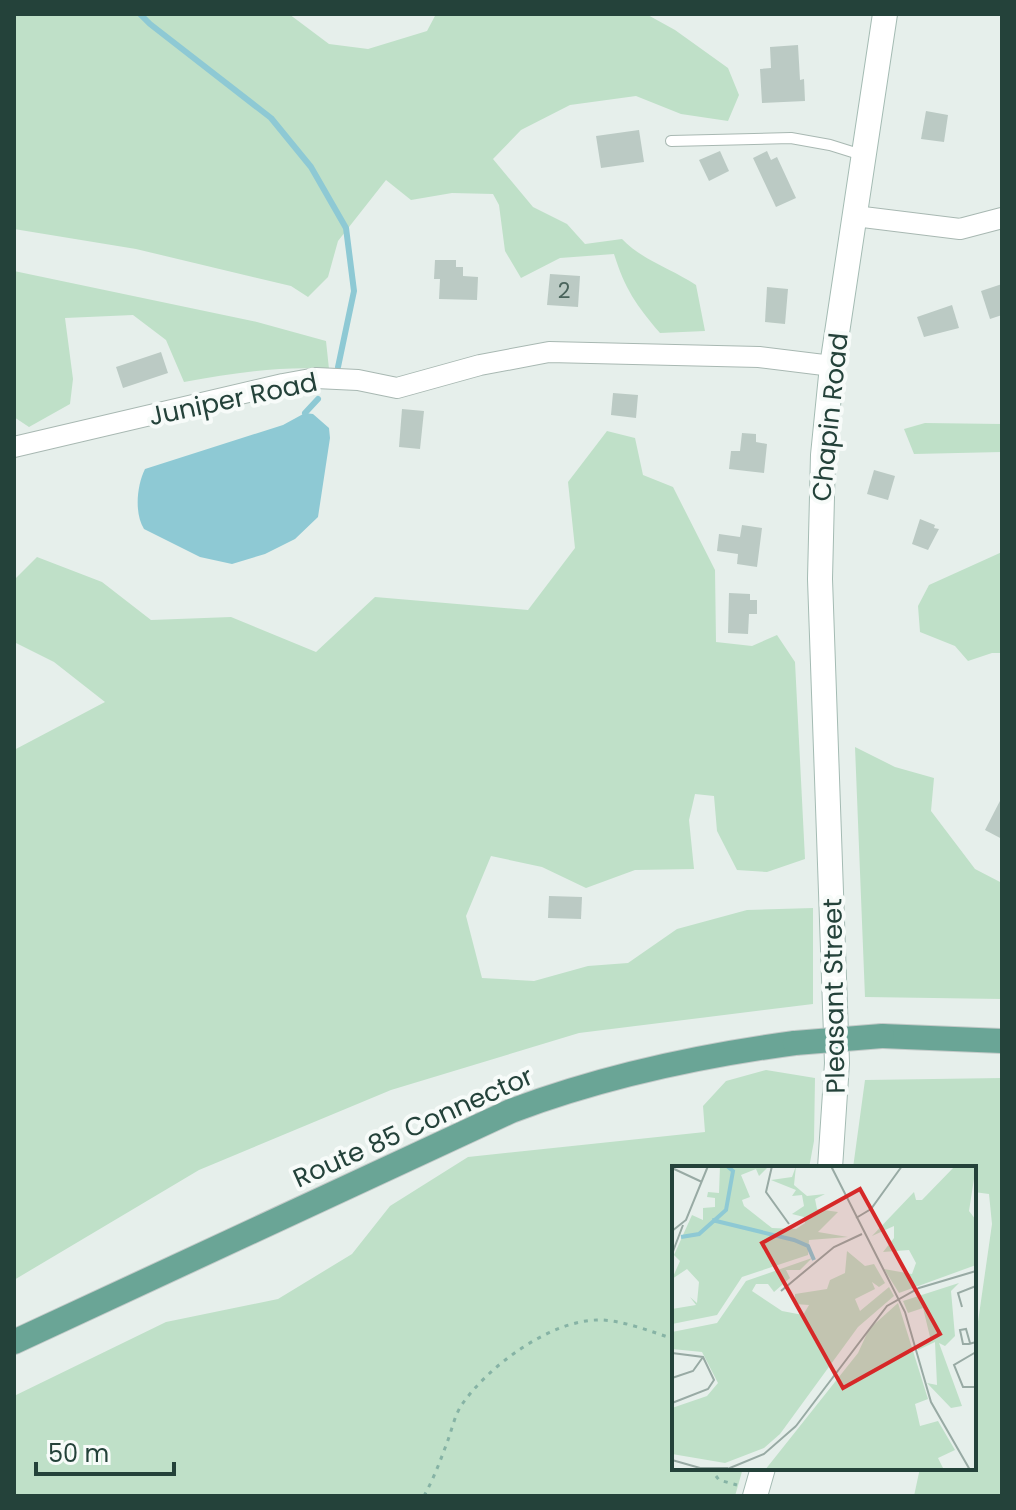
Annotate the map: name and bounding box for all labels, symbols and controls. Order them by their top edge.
house number: 2 [558,275,570,306]
street label: Chapin Road [803,331,857,503]
street label: Juniper Road [145,364,321,434]
street label: Pleasant Street [814,898,854,1094]
street label: Route 85 Connector [287,1058,539,1196]
inset map [672,1166,976,1470]
scale bar [36,1426,174,1476]
text: 50 m [48,1437,109,1470]

